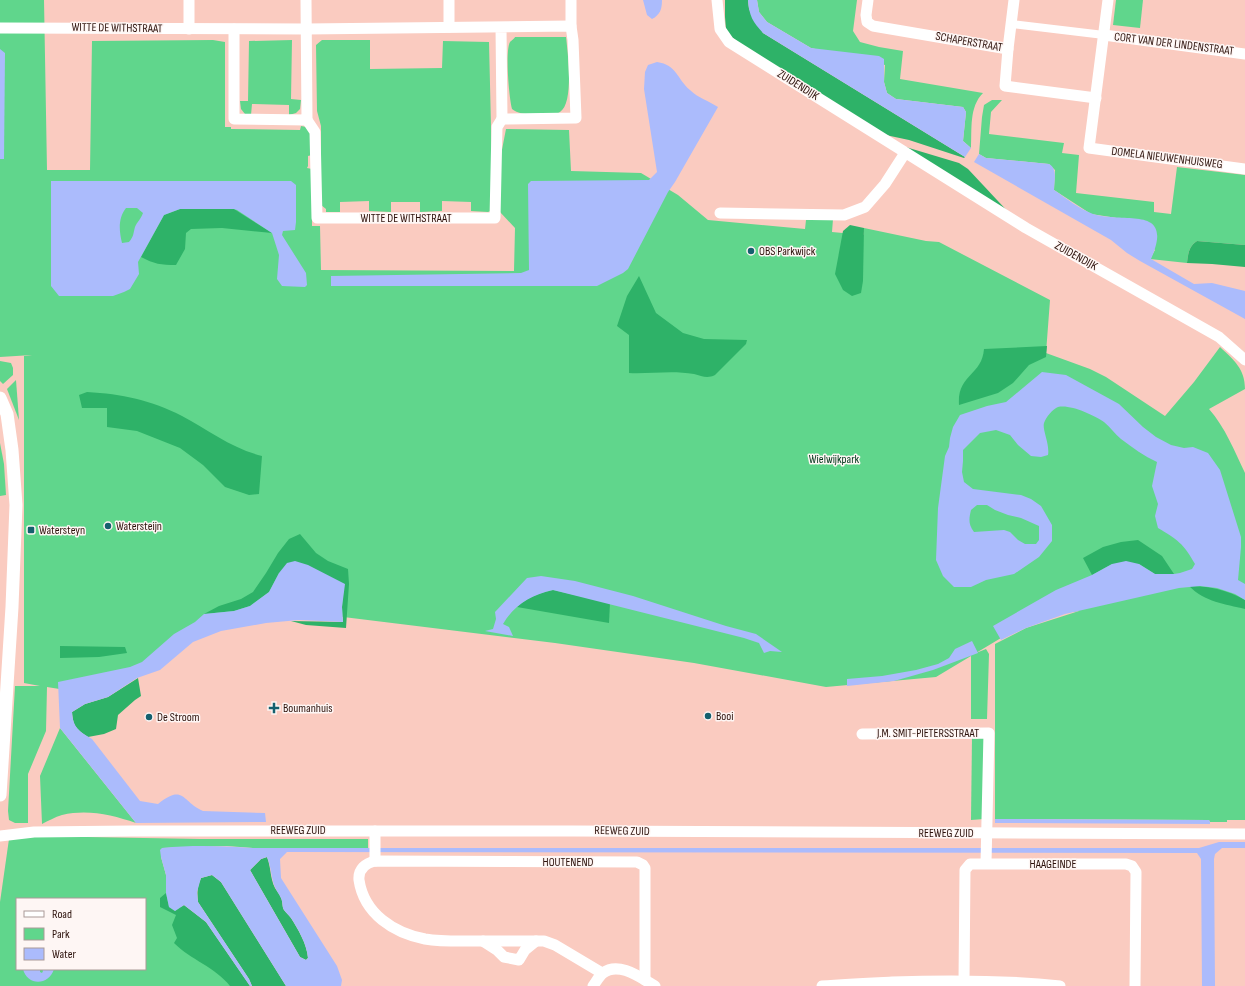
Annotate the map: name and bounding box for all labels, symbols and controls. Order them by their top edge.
street label: WITTE DE WITHSTRAAT [71,20,163,36]
street label: SCHAPERSTRAAT [934,29,1004,55]
street label: CORT VAN DER LINDENSTRAAT [1113,29,1235,59]
street label: ZUIDENDIJK [774,66,822,104]
street label: DOMELA NIEUWENHUISWEG [1111,144,1223,172]
street label: WITTE DE WITHSTRAAT [360,211,452,226]
street label: ZUIDENDIJK [1052,238,1100,274]
place label: OBS Parkwijck [759,244,816,259]
marker: OBS Parkwijck [746,246,756,256]
park label: Wielwijkpark [809,452,860,467]
place label: Watersteijn [116,519,162,534]
marker: Watersteijn [103,521,113,531]
place label: Watersteyn [39,523,85,538]
marker: Watersteyn [26,525,36,535]
place label: Boumanhuis [283,701,333,716]
marker: Boumanhuis [268,702,280,714]
place label: Booi [716,709,734,724]
place label: De Stroom [157,710,200,725]
marker: Booi [703,711,713,721]
marker: De Stroom [144,712,154,722]
street label: J.M. SMIT-PIETERSSTRAAT [876,726,979,741]
street label: REEWEG ZUID [270,823,326,838]
street label: REEWEG ZUID [594,823,650,839]
street label: REEWEG ZUID [918,826,974,841]
street label: HOUTENEND [543,855,594,870]
street label: HAAGEINDE [1030,857,1076,872]
legend [16,898,146,970]
text: Road [52,907,72,922]
text: Park [52,927,70,942]
text: Water [52,947,76,962]

